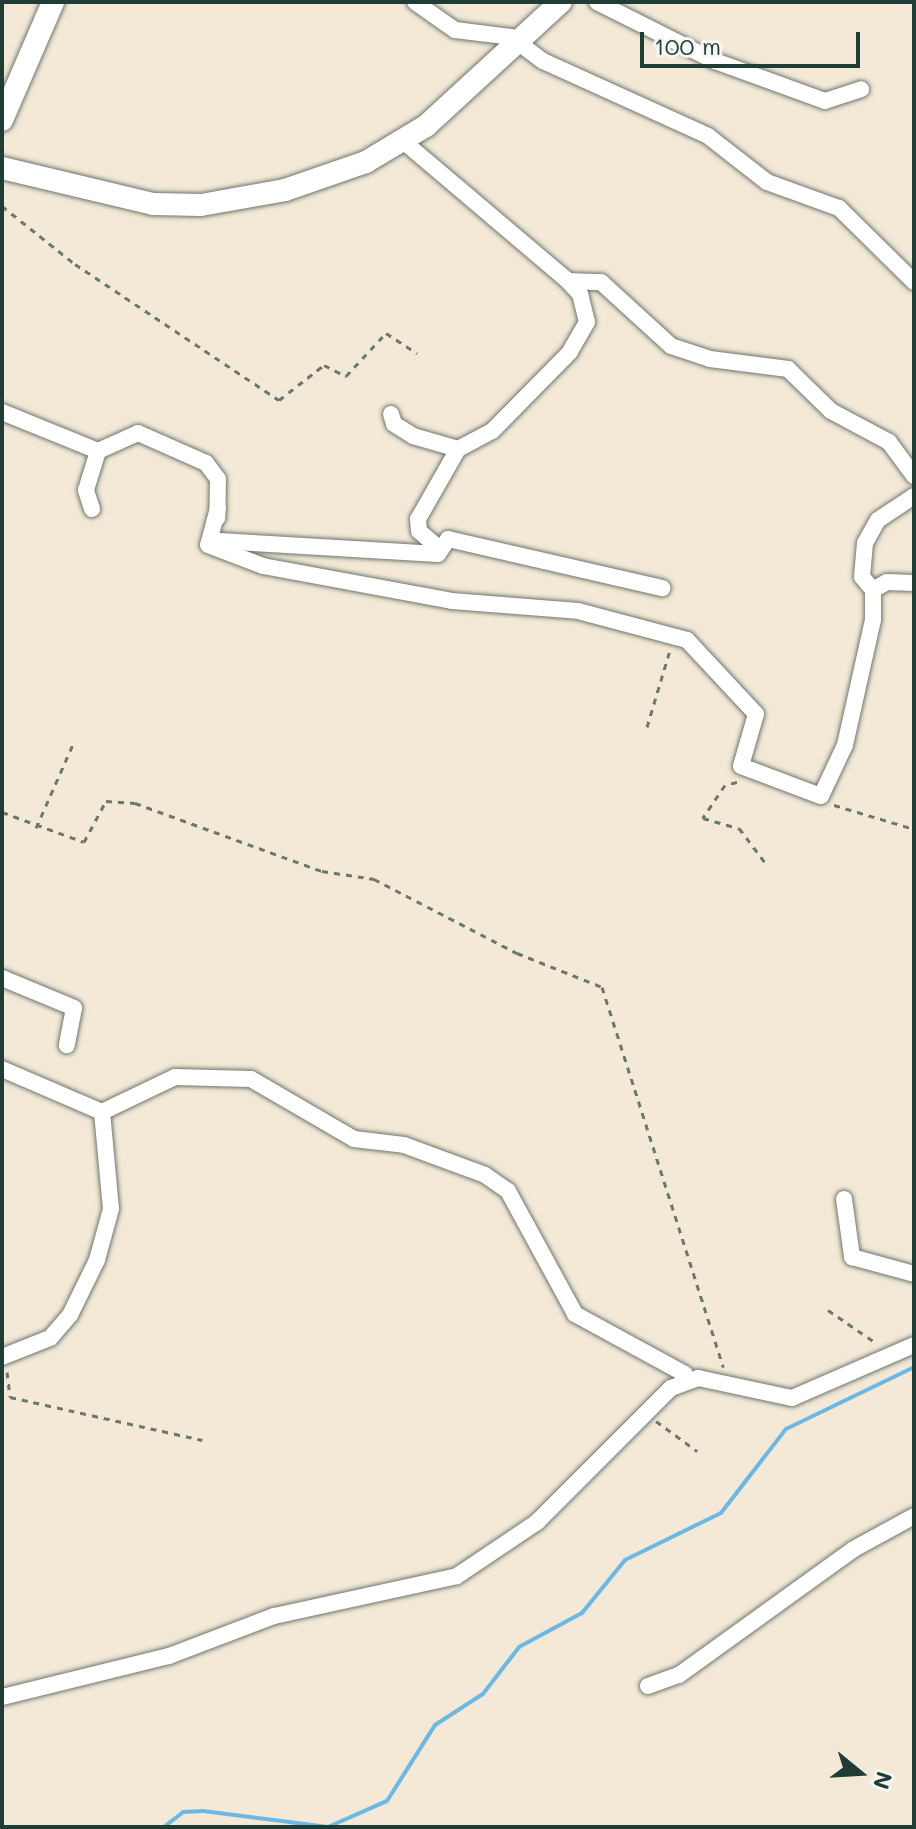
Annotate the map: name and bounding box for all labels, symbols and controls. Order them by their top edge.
scale bar [644,16,864,66]
text: 100 m [654,30,721,61]
north arrow [820,1733,900,1813]
text: N [867,1768,900,1793]

